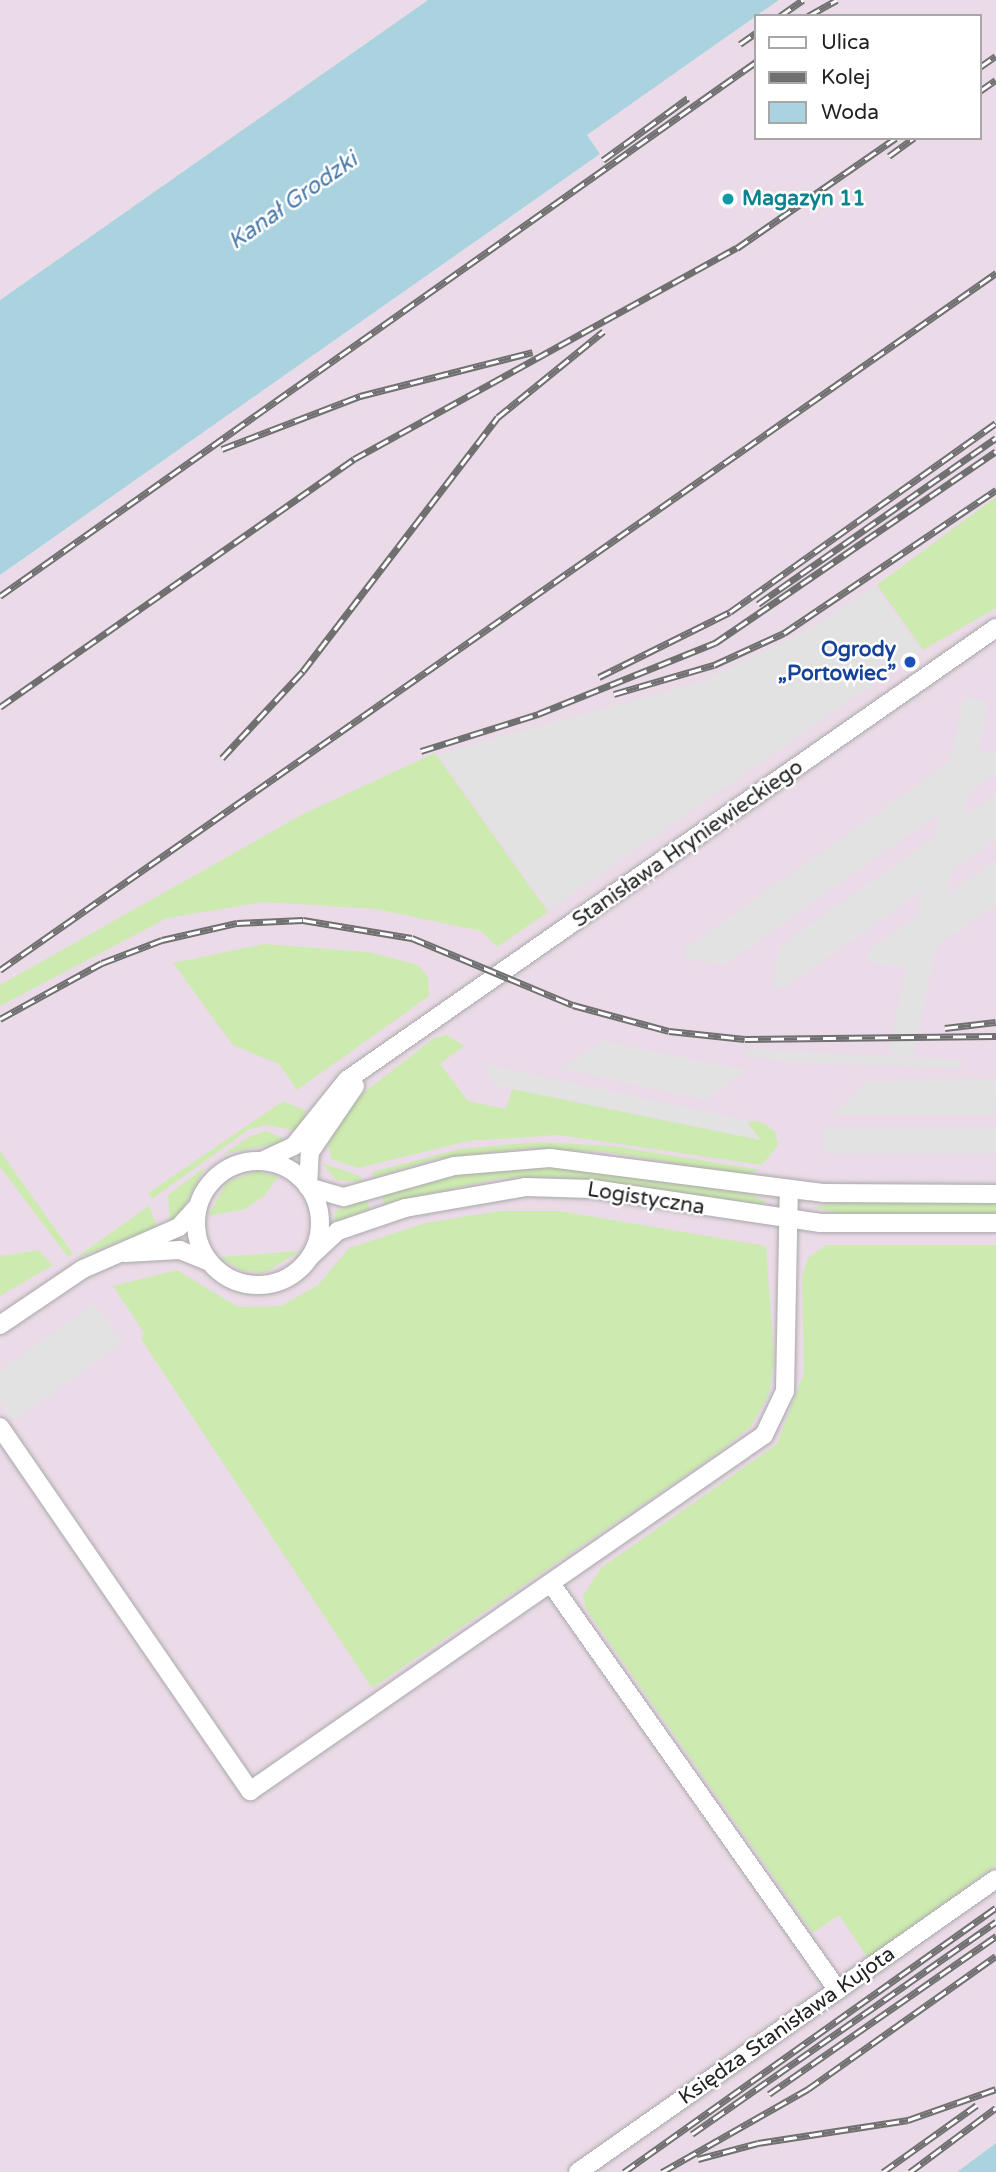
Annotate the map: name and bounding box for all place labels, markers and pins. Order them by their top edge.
place label: Magazyn 11 [742,186,866,212]
marker: Magazyn 11 [720,191,736,207]
place label: Ogrody „Portowiec” [778,637,896,687]
marker: Ogrody „Portowiec” [902,654,918,670]

